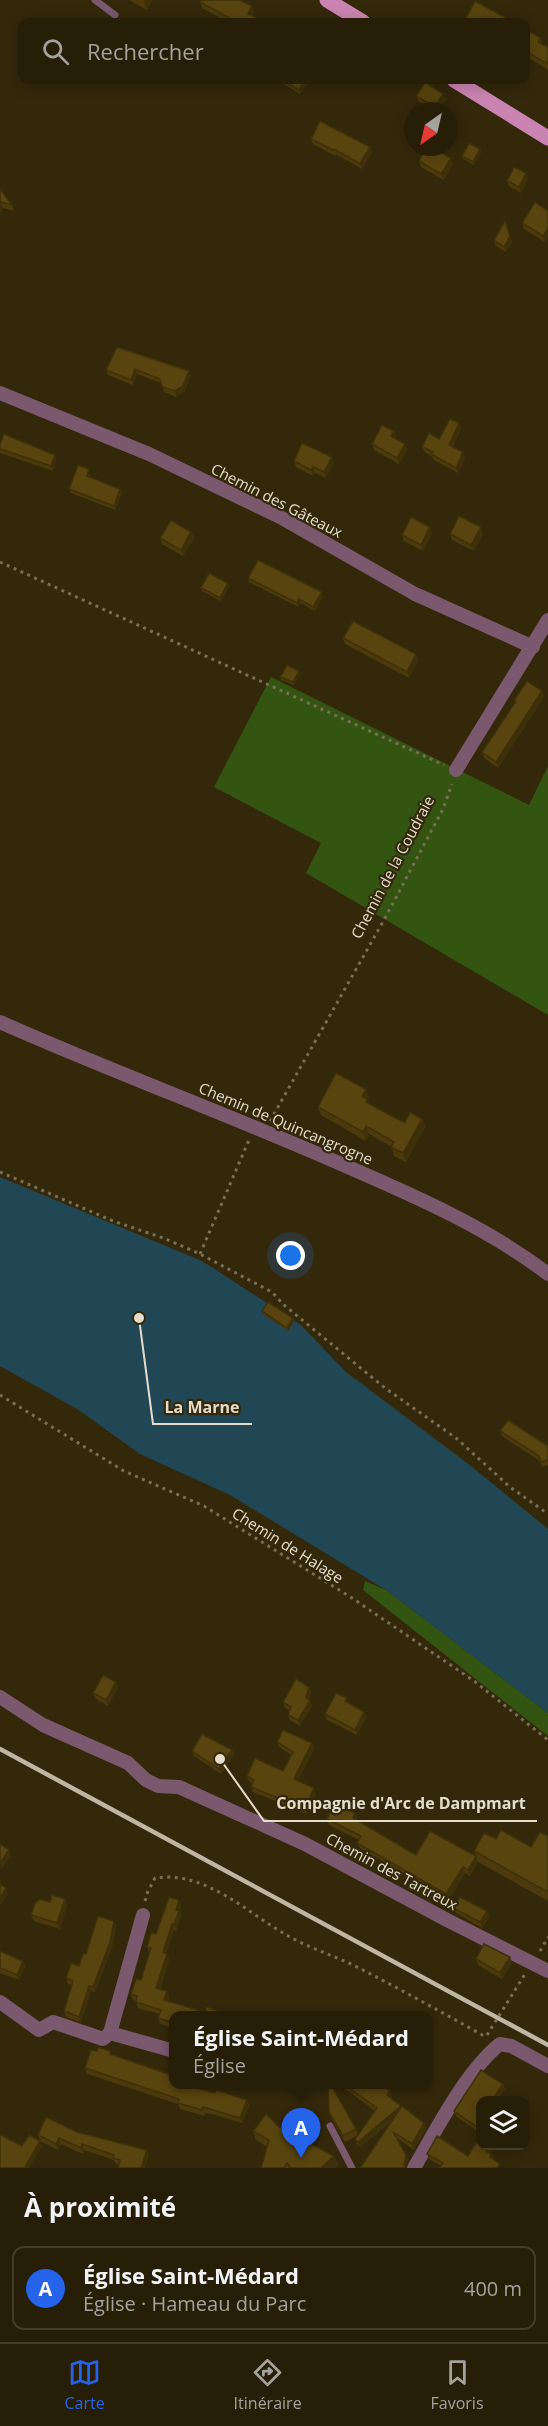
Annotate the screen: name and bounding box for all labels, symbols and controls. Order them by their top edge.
search box [18,18,530,84]
icon: search [39,35,72,68]
text: Rechercher [87,36,204,66]
north arrow [404,102,458,156]
street label: Chemin des Gâteaux [208,458,346,542]
street label: Chemin de la Coudraie [346,792,438,942]
street label: Chemin de Quincangrogne [196,1077,376,1169]
your location [276,1241,305,1270]
callout: La Marne [153,1390,252,1424]
text: La Marne [165,1396,239,1418]
street label: Chemin de Halage [229,1503,347,1587]
callout: Compagnie d'Arc de Dampmart [264,1787,537,1821]
text: Compagnie d'Arc de Dampmart [276,1792,526,1814]
street label: Chemin des Tartreux [323,1828,461,1914]
popup [169,2011,433,2089]
text: Église Saint-Médard [193,2022,409,2052]
text: Église [193,2052,246,2079]
map controls [476,2096,530,2150]
button: layers [476,2096,530,2150]
pin: A [282,2108,320,2158]
text: À proximité [24,2189,176,2225]
text: Église Saint-Médard [83,2260,299,2290]
text: A [39,2275,52,2302]
text: 400 m [464,2275,522,2302]
text: Église · Hameau du Parc [83,2290,306,2317]
tab: Carte [64,2356,105,2414]
tab: Itinéraire [234,2356,302,2414]
tab: Favoris [431,2356,484,2414]

